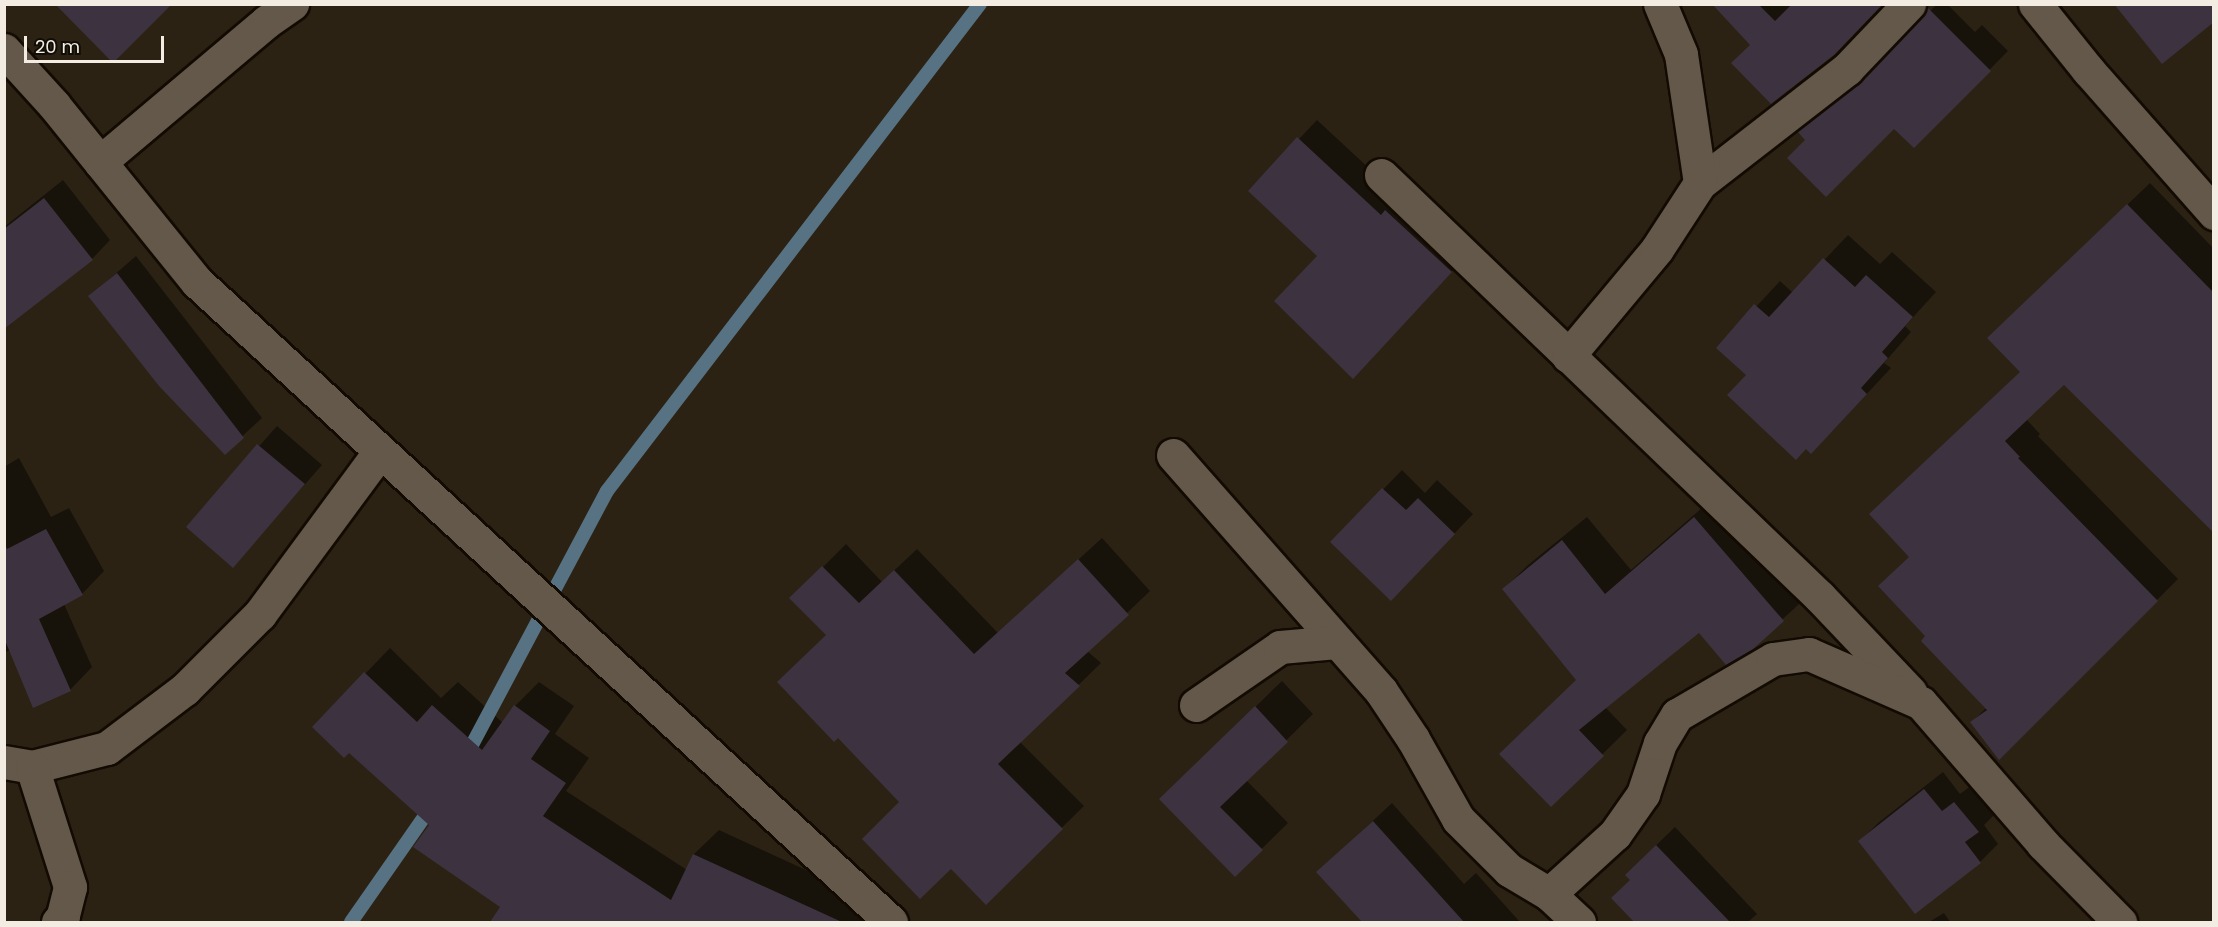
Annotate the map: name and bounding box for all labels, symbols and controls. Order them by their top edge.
scale bar [27,24,166,62]
text: 20 m [35,34,80,59]

